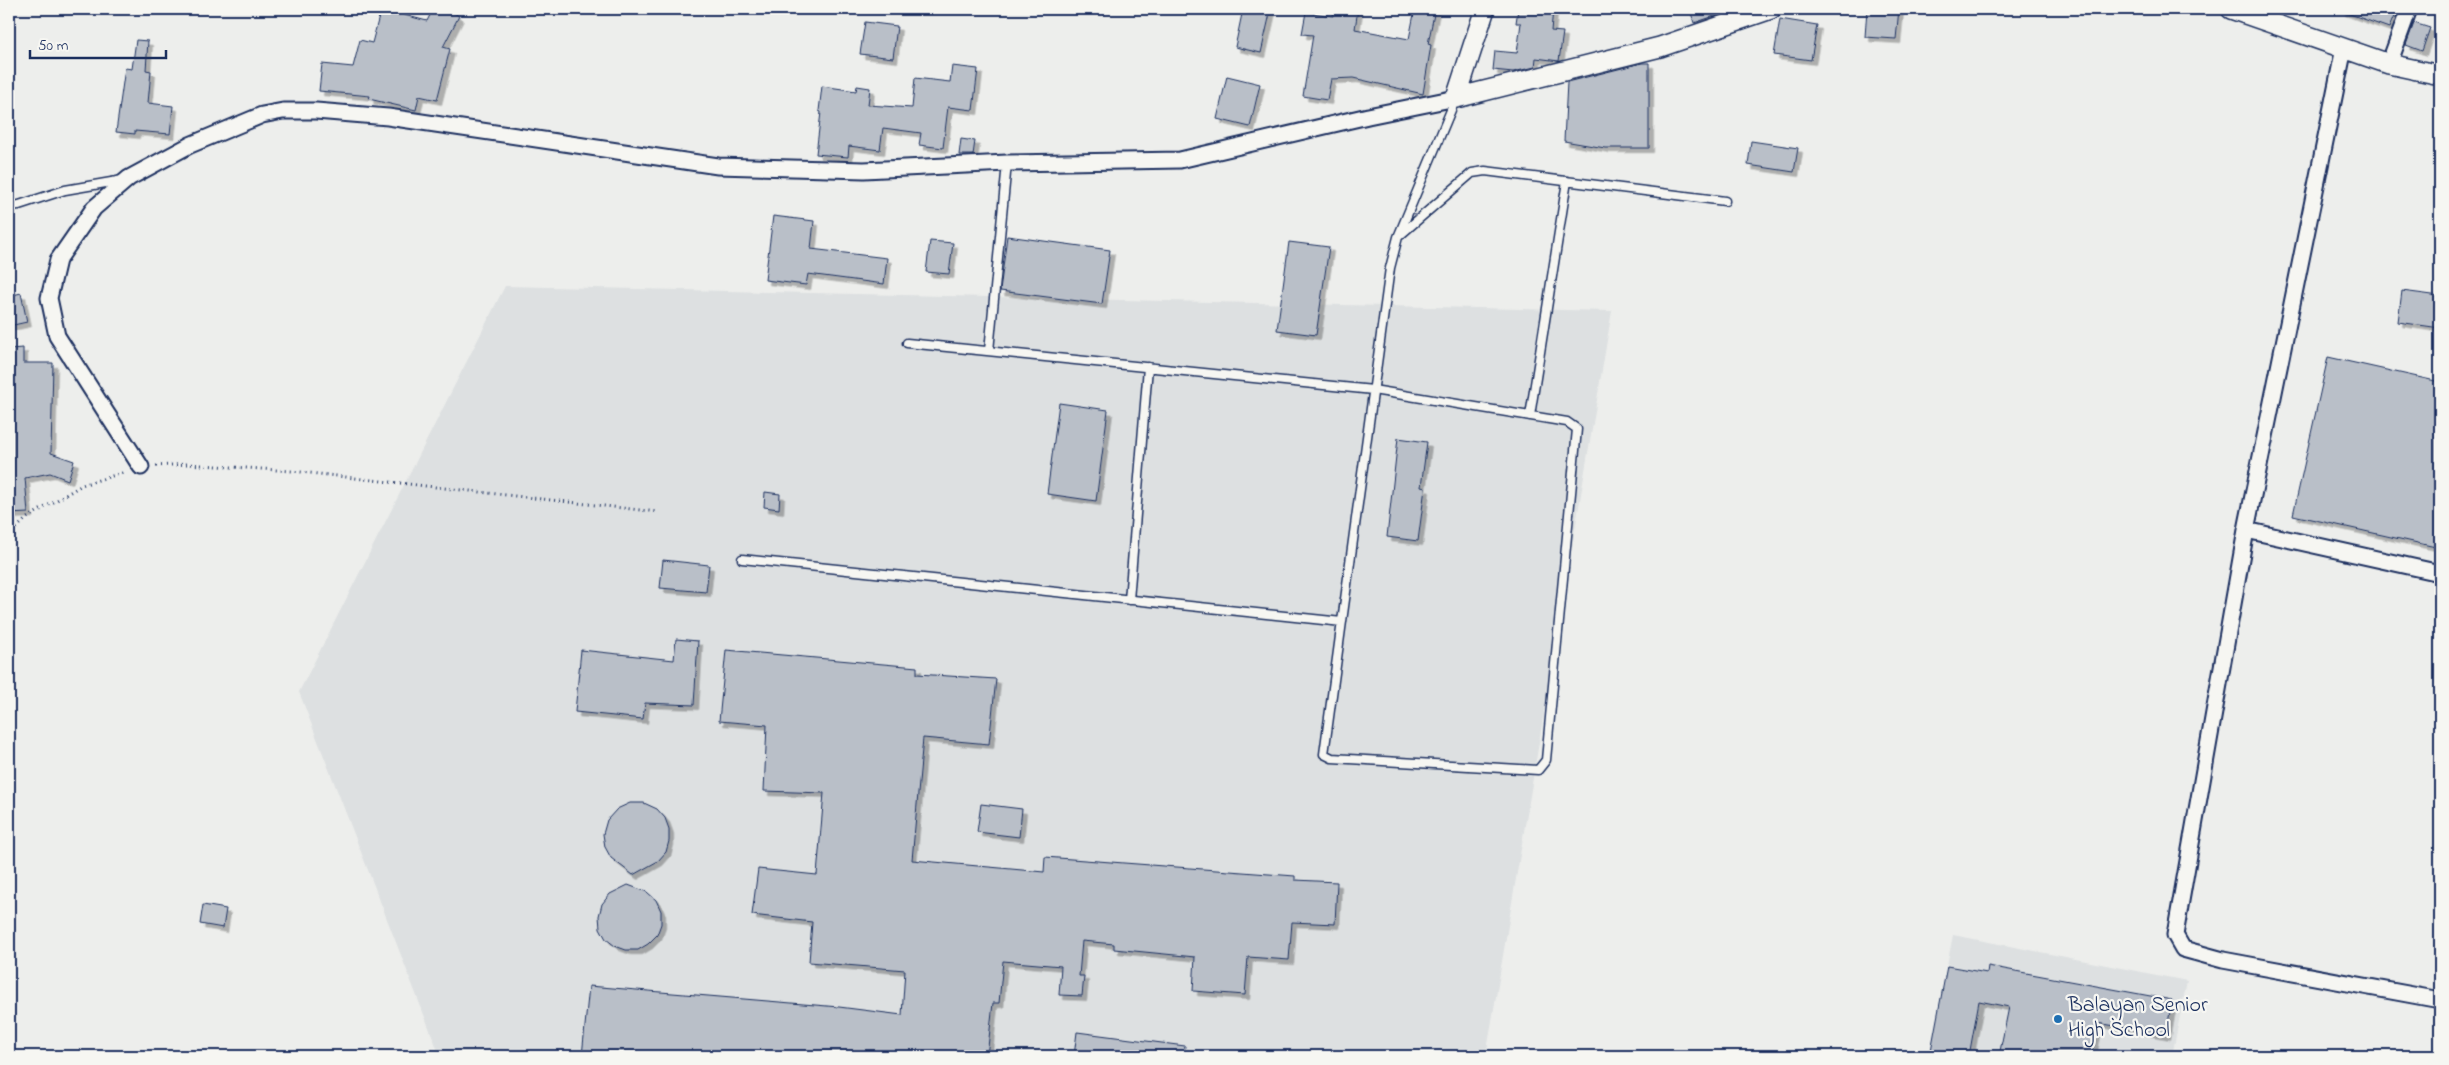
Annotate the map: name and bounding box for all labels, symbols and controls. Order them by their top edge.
scale bar [30,28,166,60]
text: 50 m [38,35,69,57]
place label: Balayan Senior High School [2067,990,2208,1048]
marker: Balayan Senior High School [2052,1013,2064,1025]

